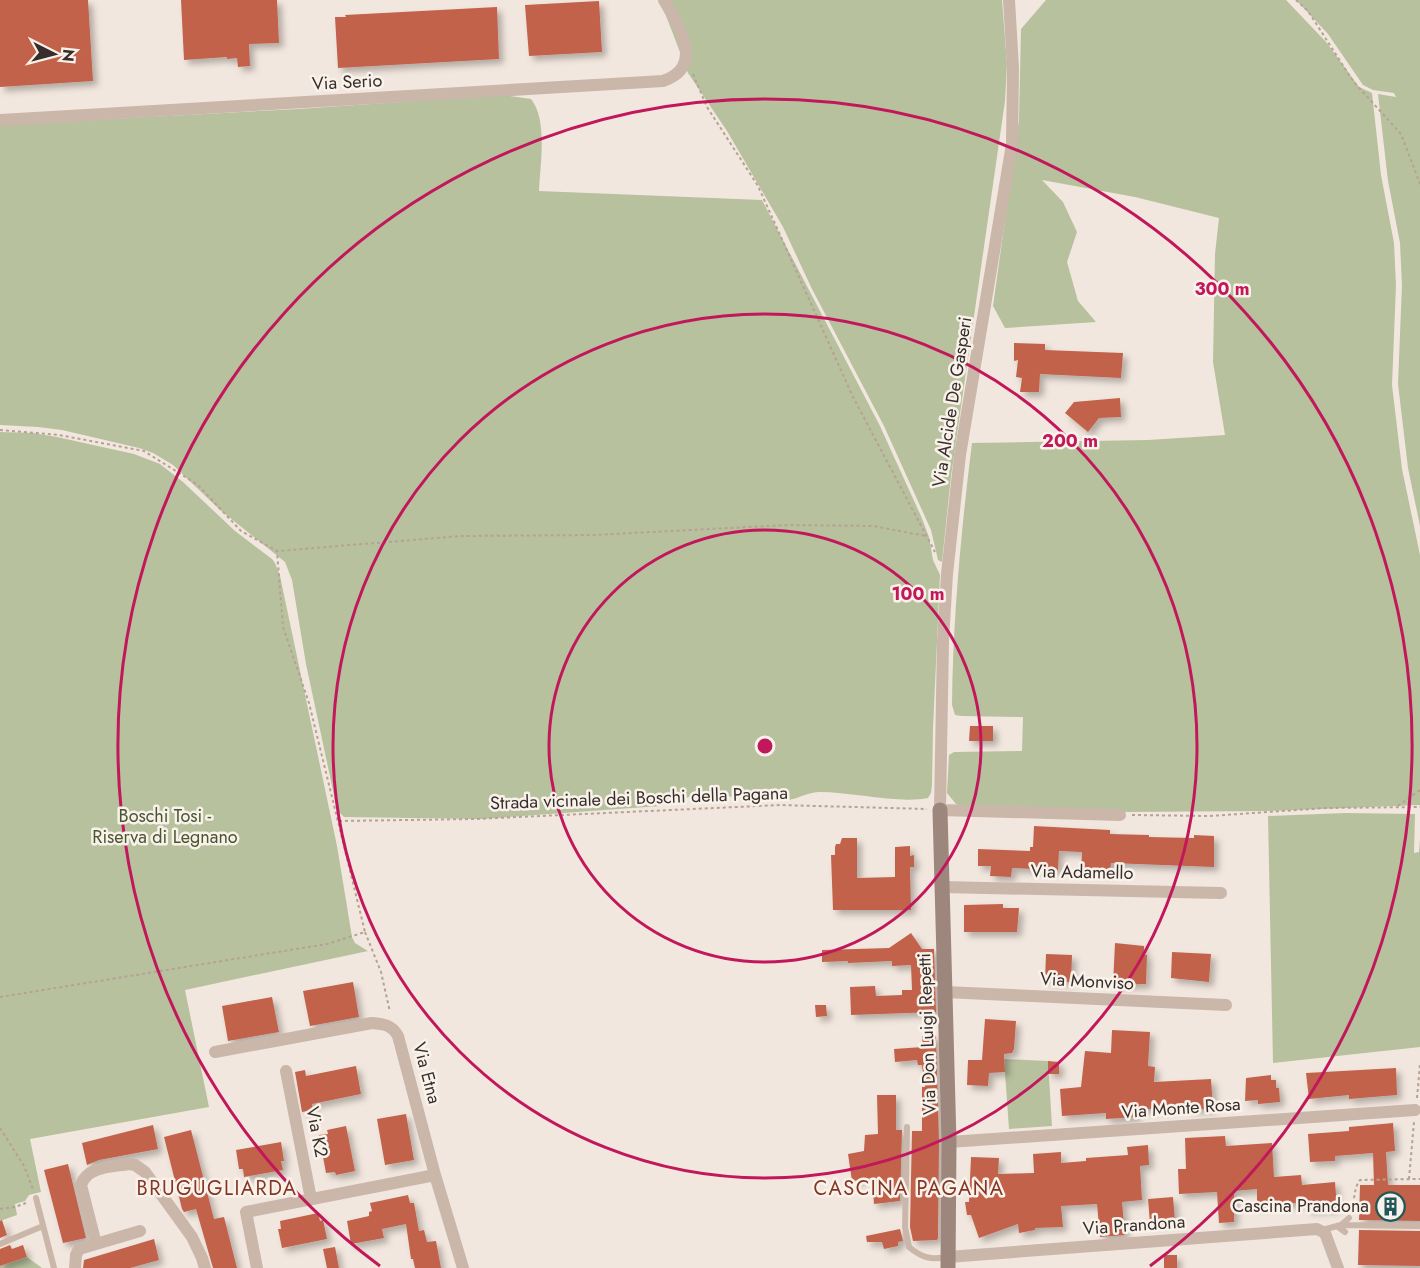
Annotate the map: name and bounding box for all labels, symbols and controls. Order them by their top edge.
north arrow [24,24,84,84]
text: N [56,48,81,63]
street label: Via Serio [311,67,383,97]
text: 300 m [1194,276,1250,302]
street label: Via Alcide De Gasperi [926,315,978,489]
text: 200 m [1042,428,1098,454]
text: 100 m [891,581,945,607]
centre of rings [755,736,775,756]
street label: Strada vicinale dei Boschi della Pagana [490,780,788,816]
park label: Boschi Tosi - Riserva di Legnano [92,803,238,850]
street label: Via Adamello [1030,858,1134,886]
street label: Via Don Luigi Repetti [911,953,943,1115]
street label: Via Monviso [1039,966,1135,996]
street label: Via Etna [406,1039,448,1107]
street label: Via Monte Rosa [1121,1091,1241,1125]
street label: Via K2 [299,1104,335,1160]
district label: BRUGUGLIARDA [137,1174,297,1203]
district label: CASCINA PAGANA [814,1174,1004,1203]
building icon: Cascina Prandona [1374,1190,1406,1222]
place label: Cascina Prandona [1232,1193,1369,1219]
street label: Via Prandona [1082,1208,1186,1242]

